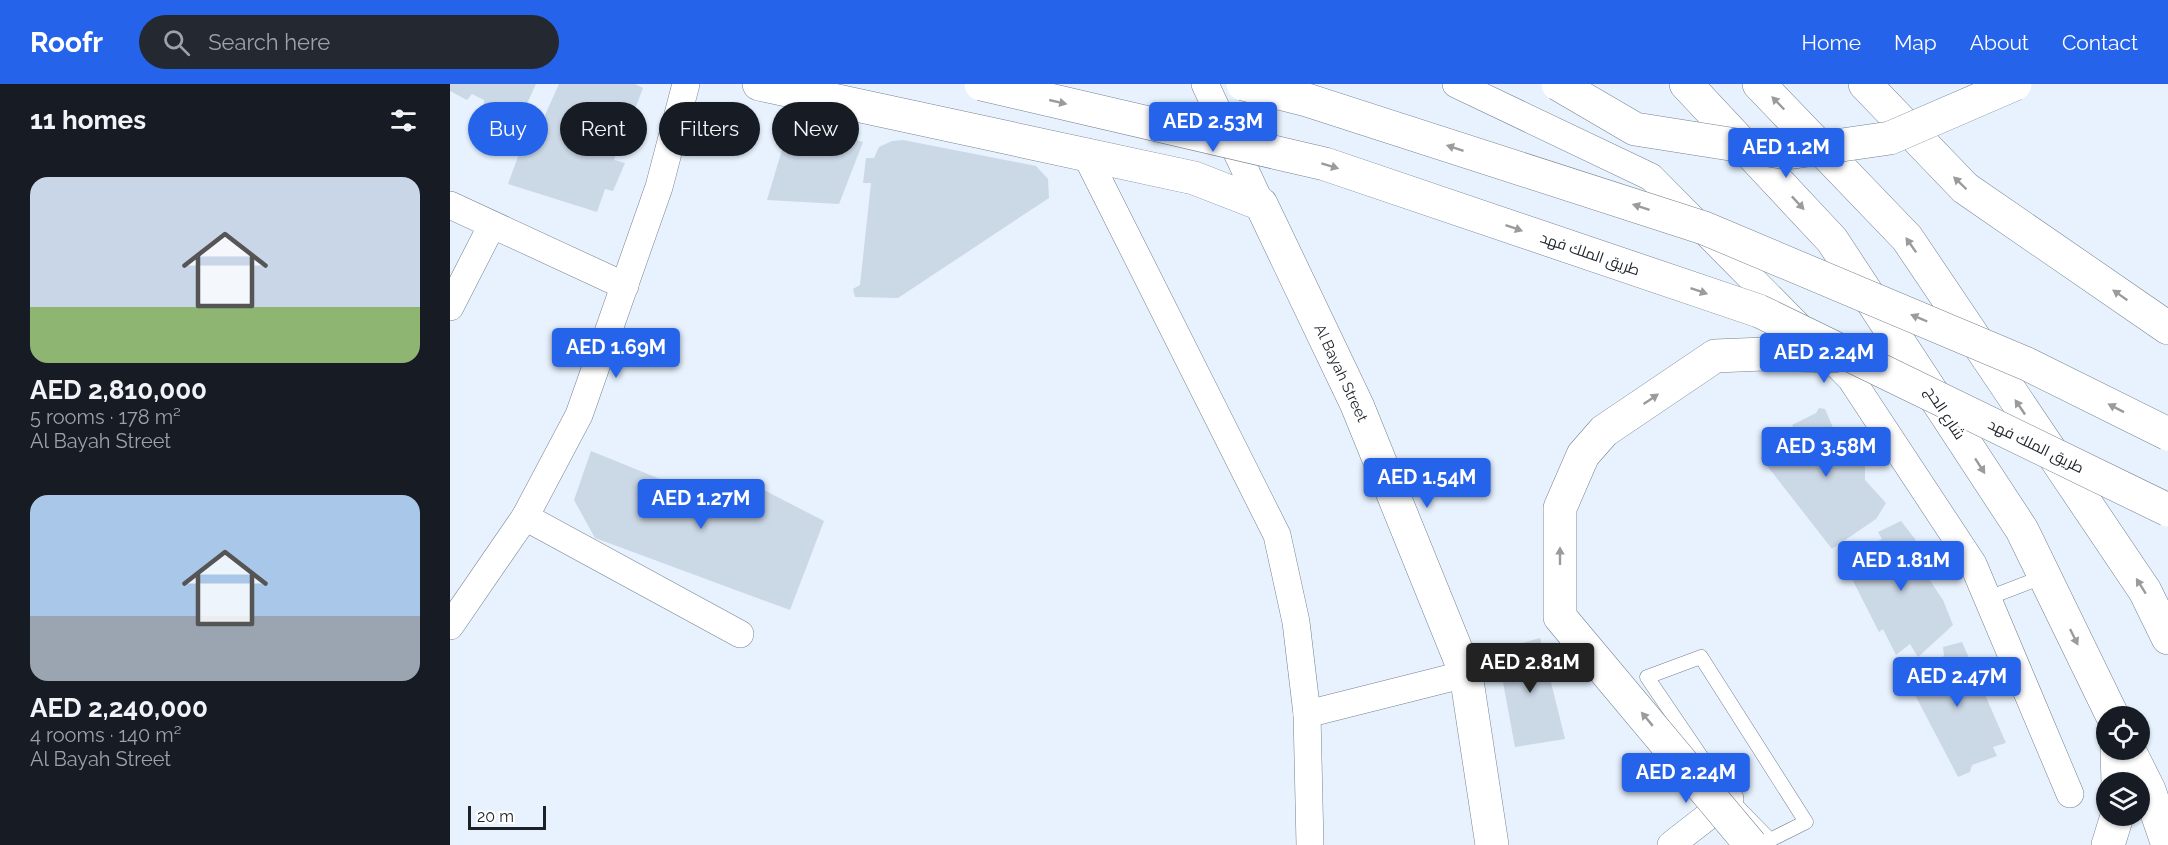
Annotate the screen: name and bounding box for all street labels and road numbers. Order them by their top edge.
street label: طريق الملك فهد [1538,229,1642,280]
street label: Al Bayah Street [1310,321,1372,425]
street label: شارع الحج [1920,383,1969,444]
street label: طريق الملك فهد [1985,415,2087,478]

